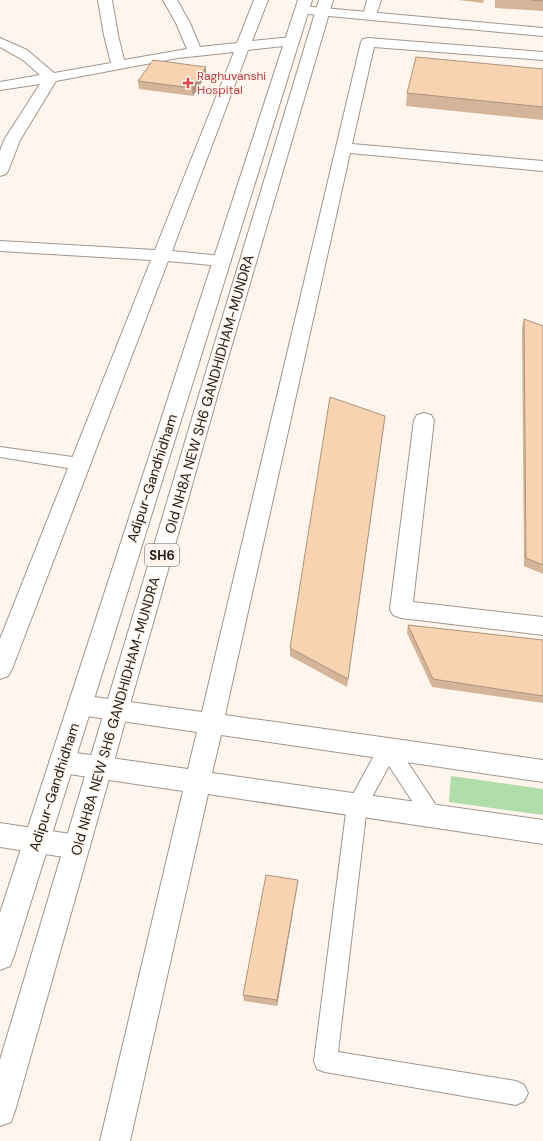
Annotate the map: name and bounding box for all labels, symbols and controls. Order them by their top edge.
place label: Raghuvanshi Hospital [197,68,266,98]
marker: Raghuvanshi Hospital [182,77,194,89]
street label: Old NH8A NEW SH6 GANDHIDHAM-MUNDRA [160,252,258,536]
street label: Adipur-Gandhidham [123,412,181,544]
road number: SH6 [145,544,179,566]
street label: Old NH8A NEW SH6 GANDHIDHAM-MUNDRA [66,574,164,858]
street label: Adipur-Gandhidham [25,721,83,853]

